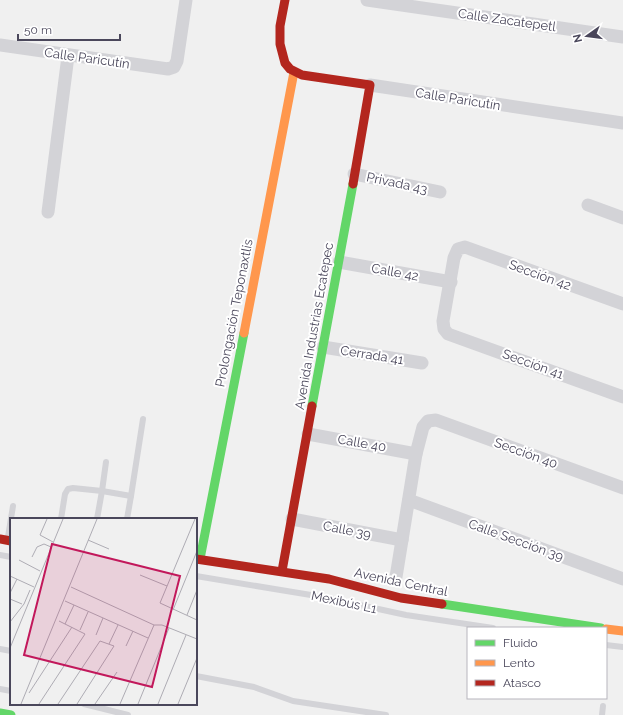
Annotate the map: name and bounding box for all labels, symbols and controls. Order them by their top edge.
street label: Calle Zacatepetl [457,6,557,34]
scale bar [18,16,120,42]
north arrow [567,16,607,56]
text: 50 m [24,23,52,37]
text: N [570,33,585,44]
street label: Calle Paricutín [43,45,131,71]
street label: Calle Paricutín [414,85,502,113]
street label: Privada 43 [365,169,429,197]
street label: Prolongación Teponaxtlis [212,238,256,388]
street label: Avenida Industrias Ecatepec [292,241,336,411]
street label: Sección 42 [507,257,573,293]
street label: Calle 42 [370,260,420,284]
street label: Cerrada 41 [339,343,405,367]
street label: Sección 41 [500,346,566,382]
street label: Calle 40 [337,431,388,455]
street label: Sección 40 [492,435,560,471]
street label: Calle Sección 39 [467,516,566,564]
inset map [10,518,197,705]
street label: Calle 39 [322,518,373,542]
street label: Avenida Central [353,565,450,599]
street label: Mexibús L1 [310,588,379,616]
legend [467,627,607,699]
text: Fluido [503,636,538,650]
text: Lento [503,656,535,670]
text: Atasco [503,676,541,690]

